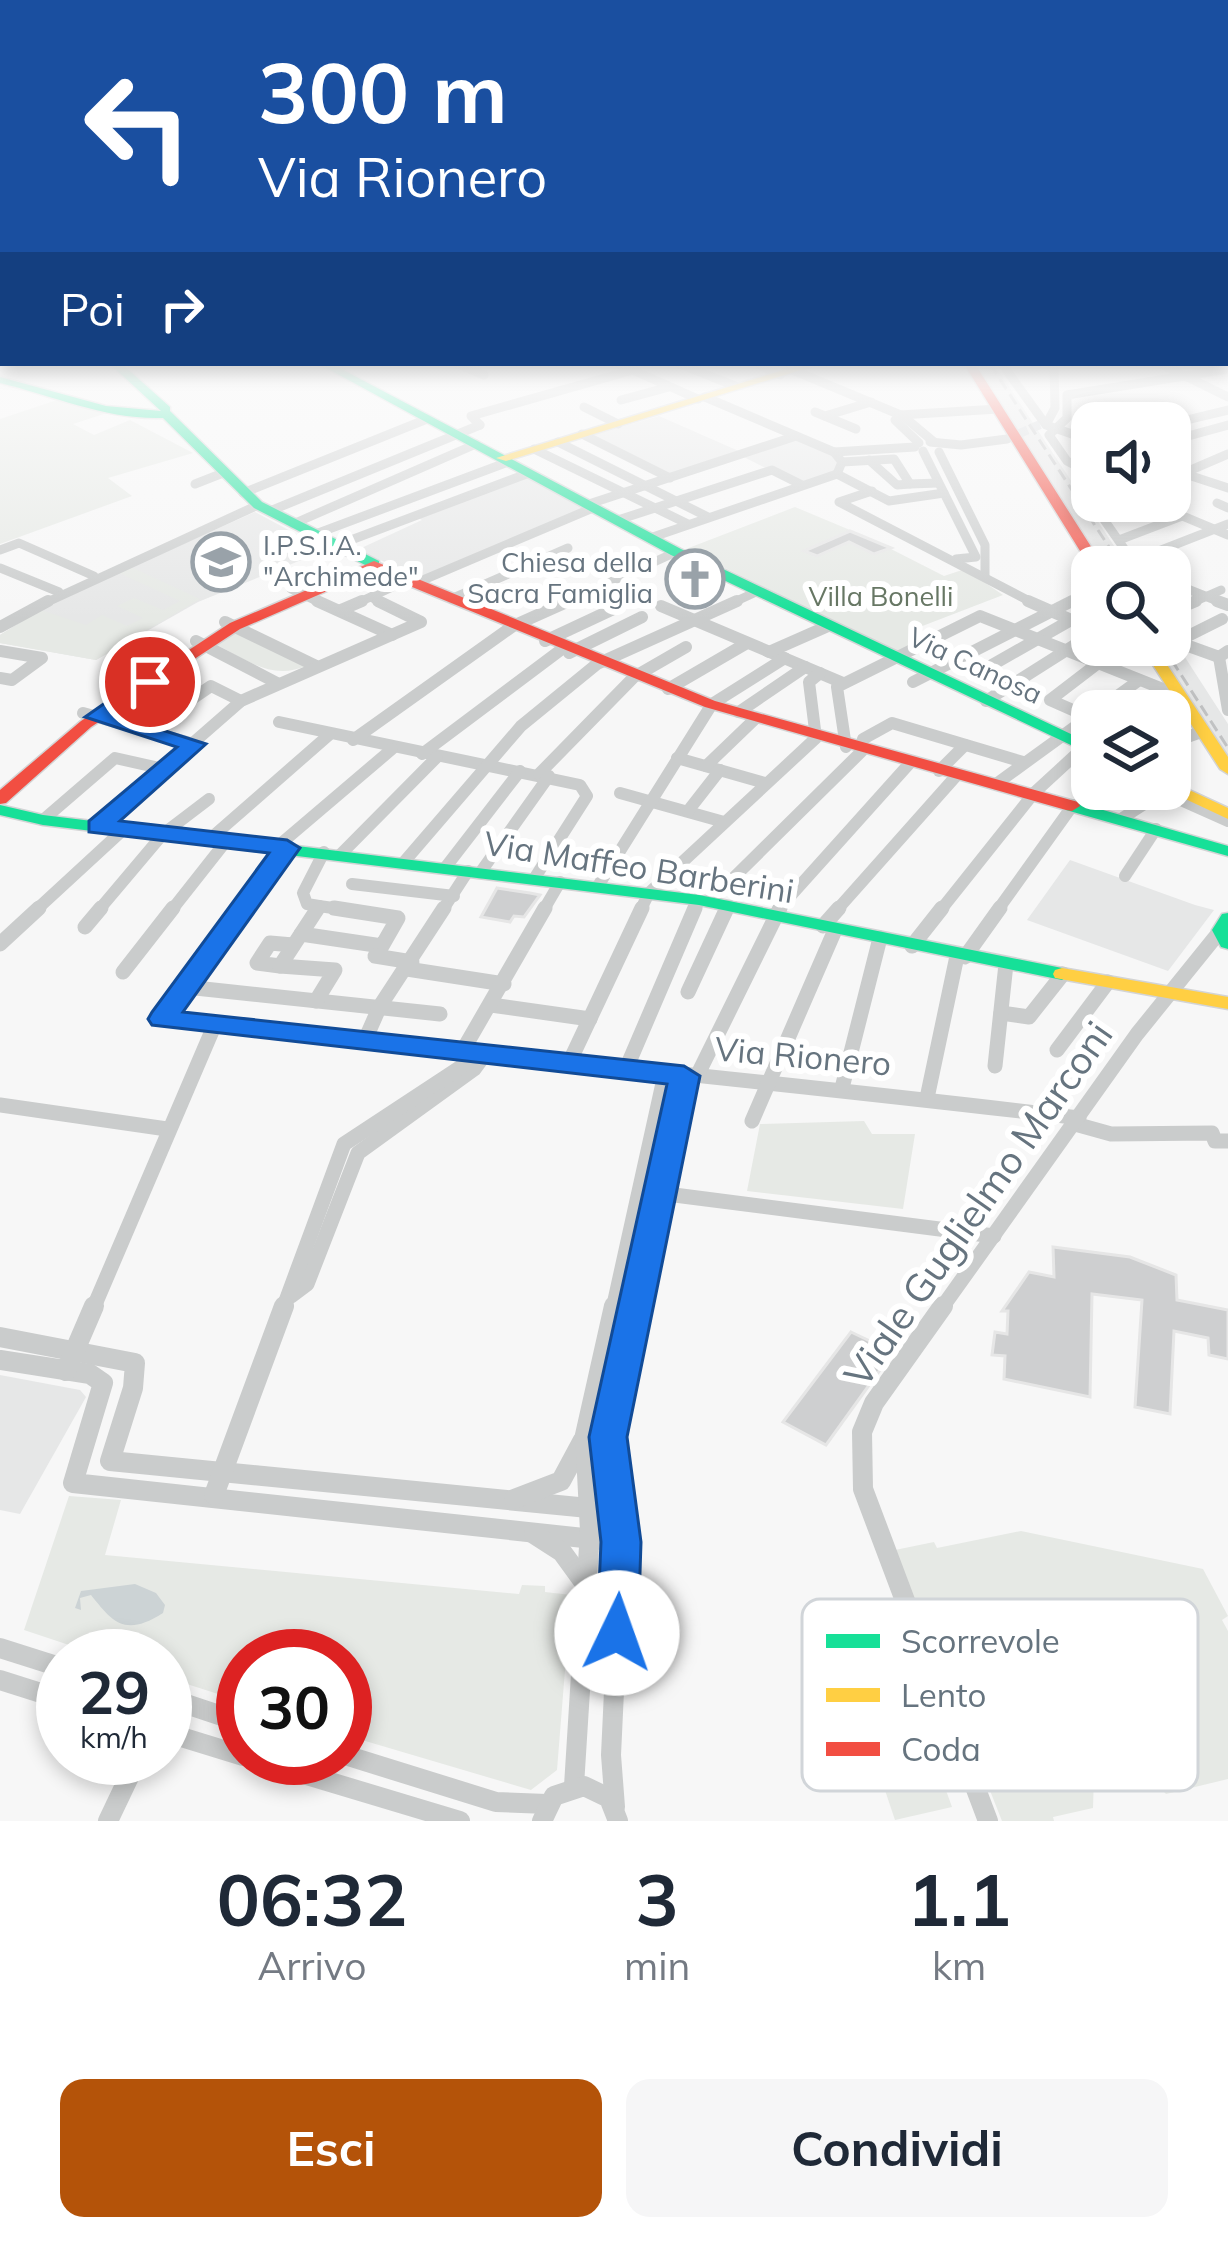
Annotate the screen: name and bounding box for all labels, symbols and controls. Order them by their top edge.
text: 300 m [258,39,508,144]
icon: left [60,48,216,204]
text: Via Rionero [258,143,547,211]
icon: right [149,276,215,342]
text: Poi [60,281,125,337]
map controls [1071,402,1191,810]
button: sound [1071,402,1191,522]
place label: I.P.S.I.A. "Archimede" [263,528,419,593]
school or university icon: I.P.S.I.A. "Archimede" [190,531,252,593]
place label: Chiesa della Sacra Famiglia [467,545,653,610]
button: search [1071,546,1191,666]
church icon: Chiesa della Sacra Famiglia [664,548,726,610]
park label: Villa Bonelli [809,579,953,613]
street label: Via Canosa [903,619,1048,711]
pin [99,631,201,733]
icon: arrive [117,649,183,715]
button: layers [1071,690,1191,810]
street label: Via Maffeo Barberini [481,822,797,911]
street label: Viale Guglielmo Marconi [833,1012,1122,1396]
street label: Via Rionero [713,1027,893,1084]
position arrow [554,1570,680,1696]
legend [802,1599,1198,1791]
text: Scorrevole [901,1620,1060,1661]
speed limit sign: 30 [216,1629,372,1785]
text: 29 [78,1654,150,1729]
text: Lento [901,1674,986,1715]
text: km/h [80,1718,148,1756]
text: Coda [901,1728,981,1769]
text: 06:32 [217,1854,407,1944]
text: 3 [636,1854,679,1944]
text: 1.1 [907,1854,1011,1944]
text: Arrivo [258,1941,366,1990]
text: min [624,1941,690,1990]
text: km [932,1941,986,1990]
button: Esci [60,2079,602,2217]
button: Condividi [626,2079,1168,2217]

